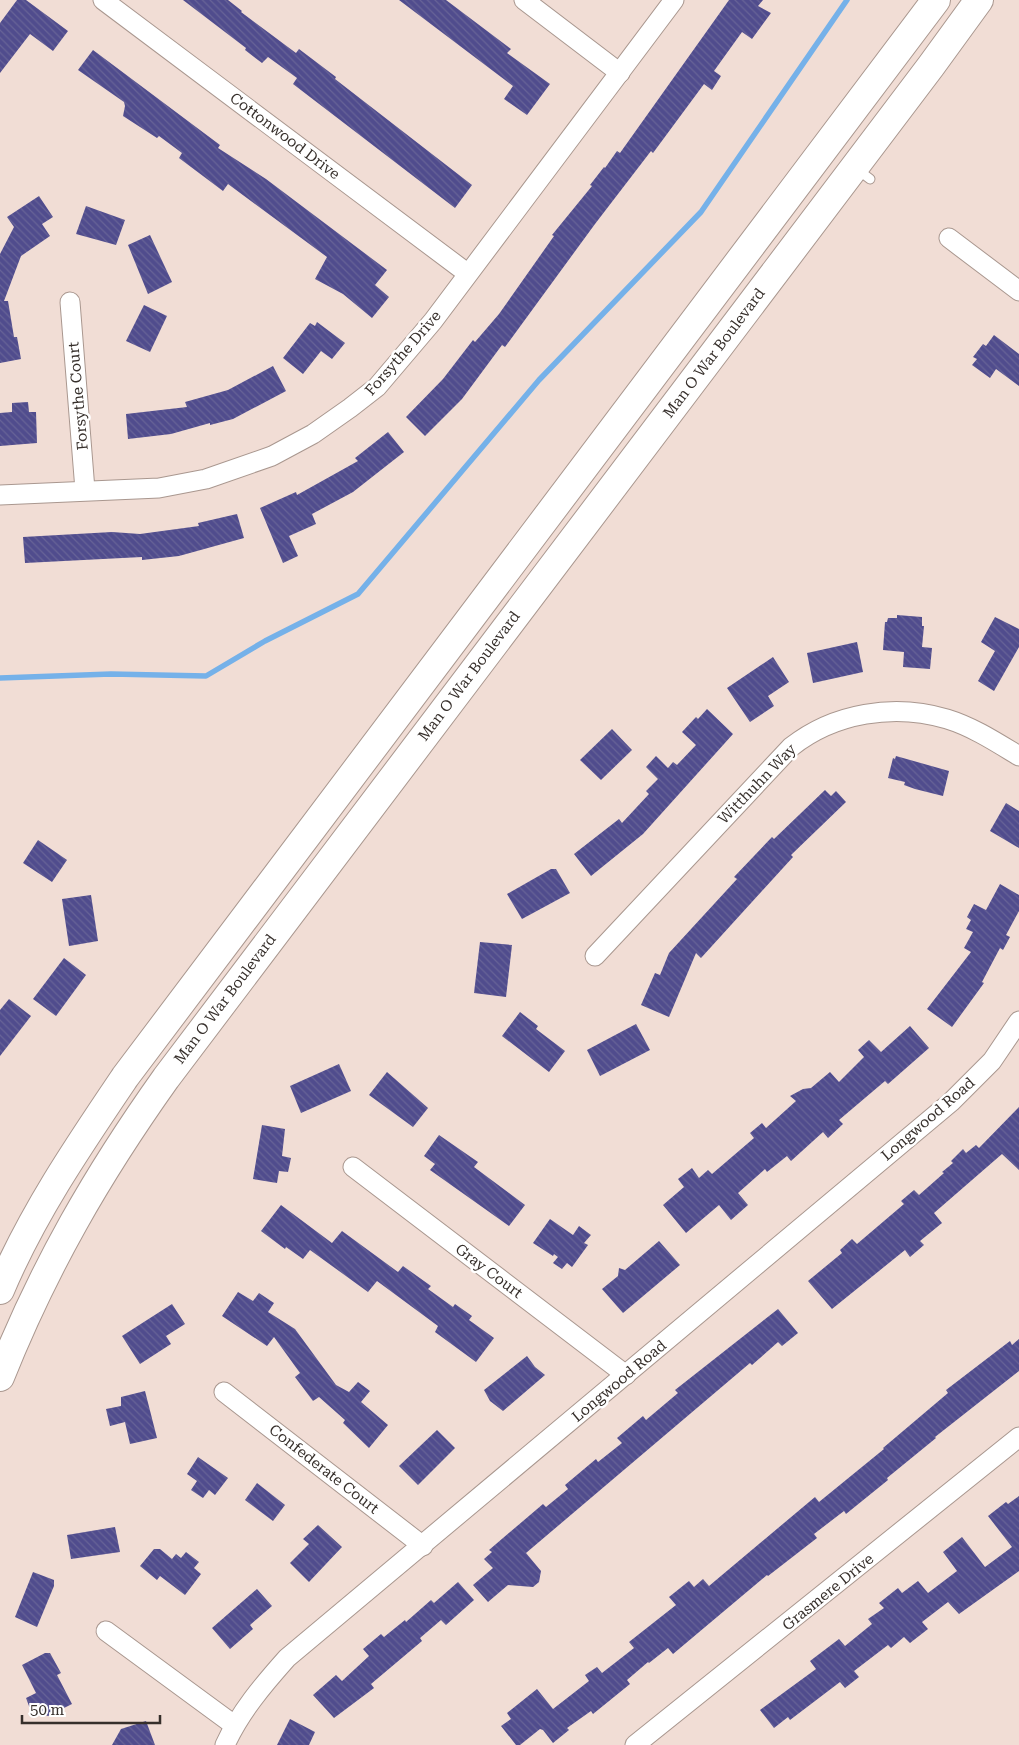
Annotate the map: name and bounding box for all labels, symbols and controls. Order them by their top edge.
street label: Cottonwood Drive [226,89,344,183]
street label: Man O War Boulevard [659,284,769,421]
street label: Forsythe Drive [361,307,445,399]
street label: Forsythe Court [64,341,92,451]
street label: Man O War Boulevard [414,607,524,744]
street label: Witthuhn Way [714,740,800,828]
street label: Man O War Boulevard [170,930,280,1067]
street label: Longwood Road [878,1073,979,1164]
street label: Gray Court [452,1240,527,1302]
street label: Longwood Road [568,1336,670,1426]
street label: Confederate Court [265,1420,383,1518]
street label: Grasmere Drive [779,1550,877,1634]
scale bar [22,1692,160,1724]
text: 50 m [30,1701,65,1719]

